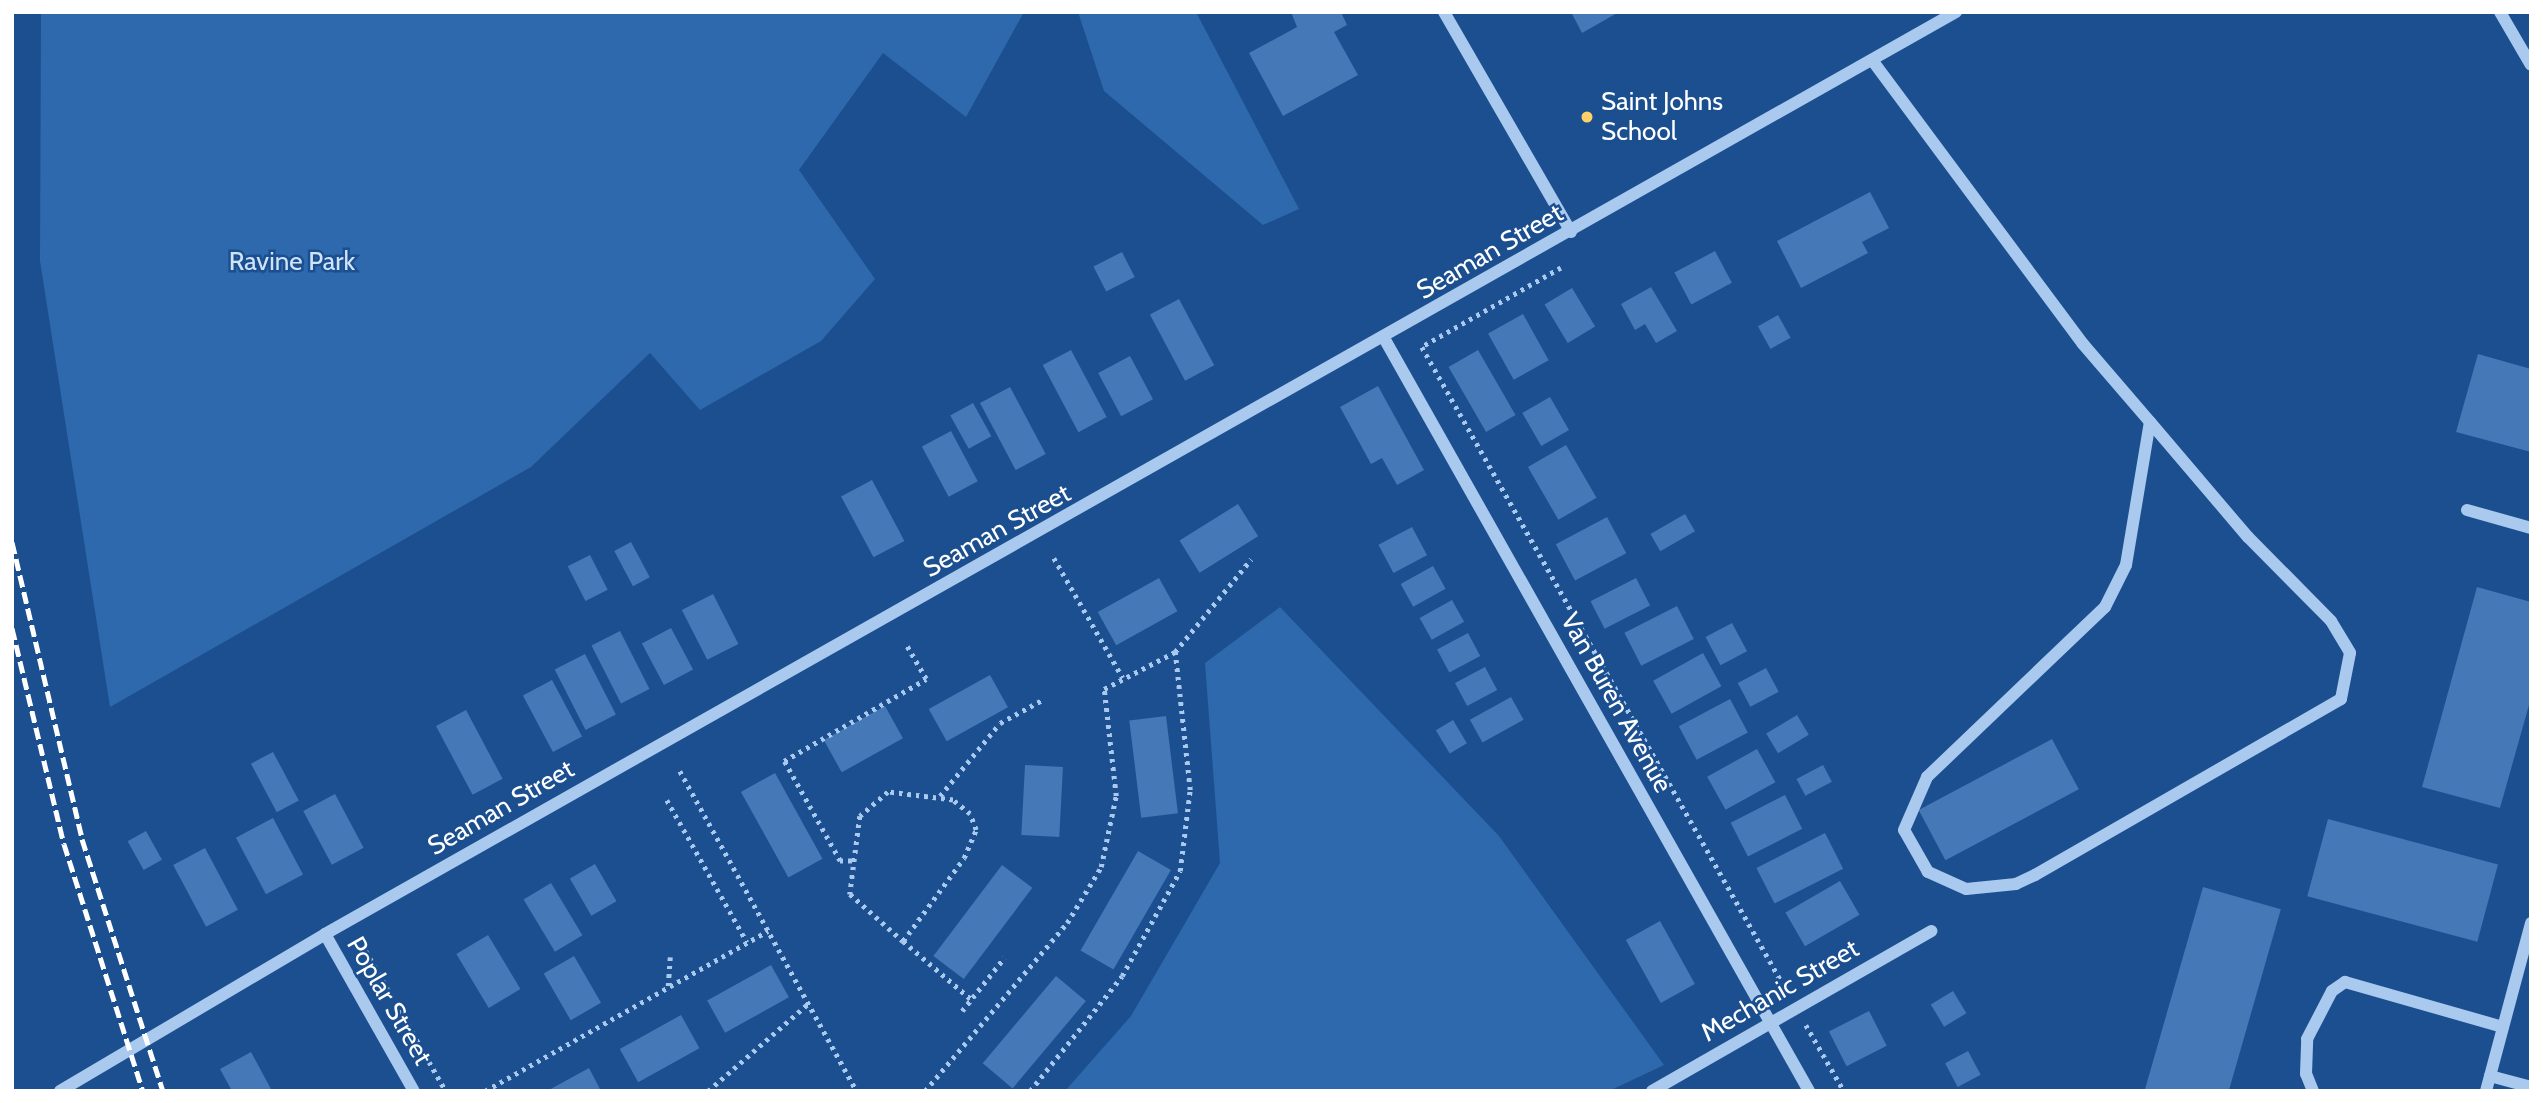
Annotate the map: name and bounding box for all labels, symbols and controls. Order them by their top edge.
place label: Saint Johns School [1601,86,1723,148]
marker: Saint Johns School [1579,109,1595,125]
street label: Seaman Street [1411,198,1569,306]
park label: Ravine Park [229,246,355,278]
street label: Seaman Street [918,478,1076,584]
street label: Van Buren Avenue [1554,608,1678,798]
street label: Seaman Street [422,754,580,862]
street label: Poplar Street [340,931,438,1071]
street label: Mechanic Street [1696,933,1864,1049]

